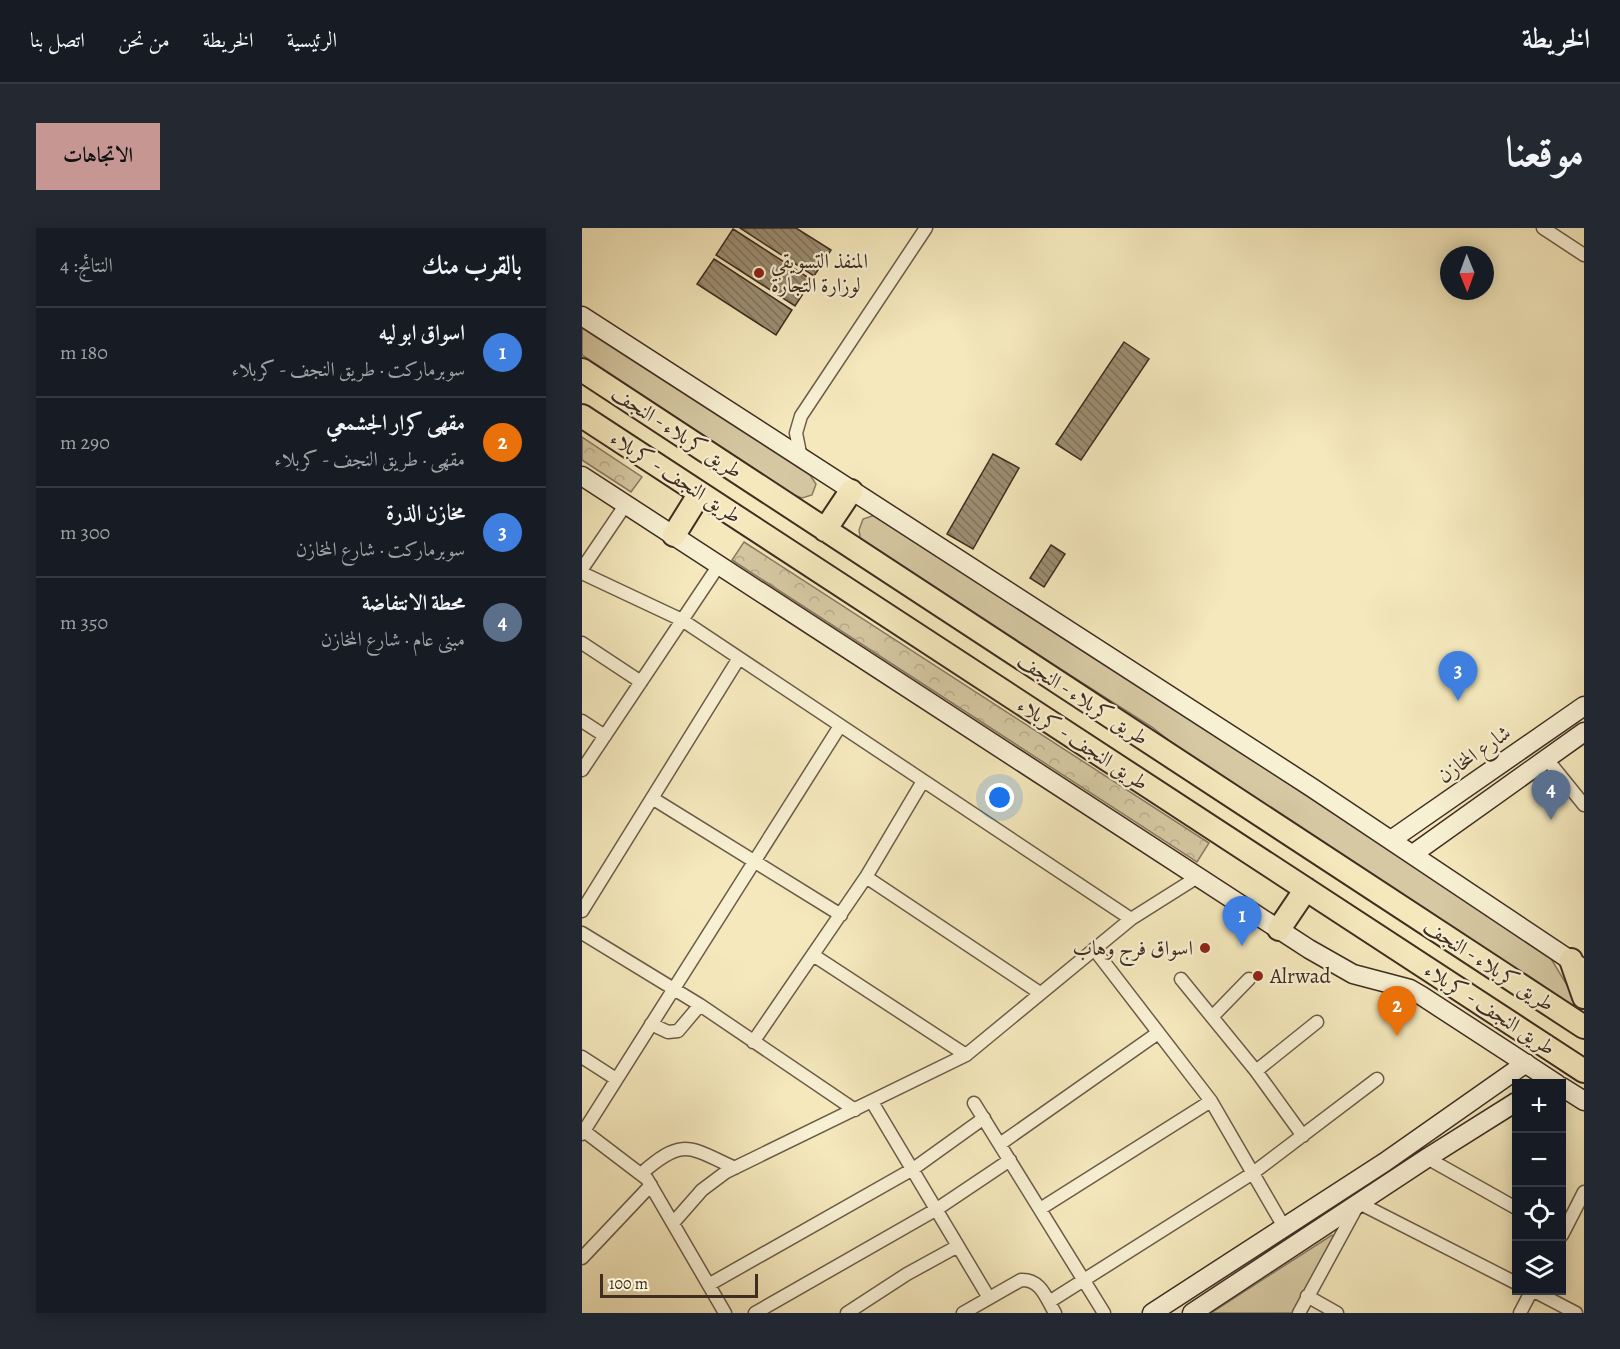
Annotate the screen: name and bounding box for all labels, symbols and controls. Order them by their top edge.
text: الخريطة [1522,20,1590,58]
text: اتصل بنا [30,26,85,54]
text: من نحن [118,26,170,54]
text: الخريطة [203,26,254,54]
text: الرئيسية [287,26,337,54]
button: الاتجاهات [36,123,160,190]
text: موقعنا [1506,123,1584,180]
north arrow [1440,246,1494,300]
place label: المنفذ التسويقي لوزارة التجارة [771,247,868,299]
text: بالقرب منك [421,248,522,283]
text: النتائج: 4 [60,252,113,279]
marker: المنفذ التسويقي لوزارة التجارة [752,266,766,280]
text: اسواق ابو ليه [378,318,465,348]
text: 180 m [60,339,108,366]
text: 1 [499,339,506,366]
text: سوبرماركت · طريق النجف - كربلاء [231,356,465,383]
street label: طريق كربلاء - النجف [606,379,748,485]
text: مقهى كرار الجشمعي [326,408,465,438]
street label: طريق النجف - كربلاء [605,424,747,530]
text: 290 m [60,429,110,456]
text: 2 [498,429,507,456]
text: مقهى · طريق النجف - كربلاء [274,446,465,473]
text: مخازن الذرة [386,498,465,528]
text: 300 m [60,519,110,546]
text: 3 [498,519,507,546]
text: سوبرماركت · شارع المخازن [296,536,465,563]
text: محطة الانتفاضة [362,588,465,618]
text: 350 m [60,609,108,636]
text: 4 [498,609,507,636]
text: مبنى عام · شارع المخازن [321,626,465,653]
street label: طريق كربلاء - النجف [1012,646,1154,752]
pin: 3 [1438,652,1478,701]
street label: طريق النجف - كربلاء [1012,691,1154,797]
street label: شارع المخازن [1432,719,1519,793]
pin: 4 [1532,770,1570,820]
your location [985,783,1014,812]
pin: 1 [1222,896,1262,946]
street label: طريق كربلاء - النجف [1418,912,1560,1018]
place label: اسواق فرج وهاب [1073,934,1193,967]
marker: اسواق فرج وهاب [1198,941,1212,955]
street label: طريق النجف - كربلاء [1419,956,1561,1062]
place label: Alrwad [1269,962,1332,990]
marker: Alrwad [1251,969,1265,983]
pin: 2 [1378,986,1416,1036]
map controls [1512,1079,1566,1295]
button: + [1512,1079,1566,1133]
button: − [1512,1133,1566,1187]
button: locate [1512,1187,1566,1241]
button: layers [1512,1241,1566,1295]
scale bar [600,1271,758,1298]
text: 100 m [609,1273,648,1295]

